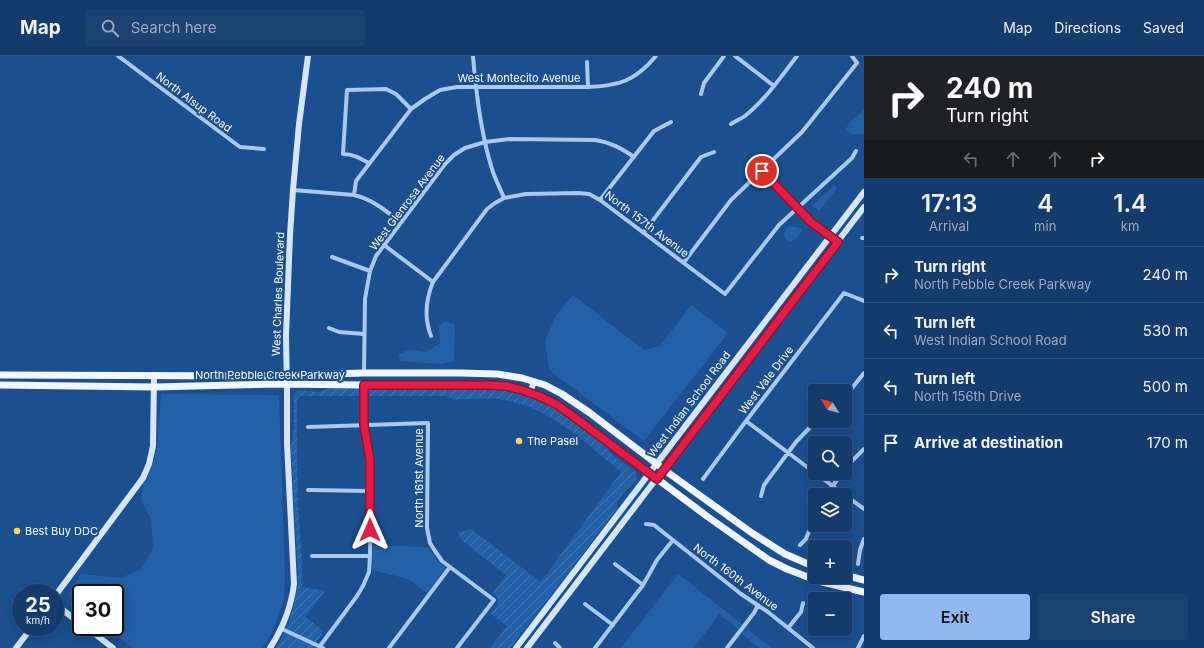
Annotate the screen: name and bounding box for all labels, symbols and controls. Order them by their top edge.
search box [85,10,365,46]
text: Map [20,16,61,39]
icon: search [99,17,121,39]
text: Search here [131,18,216,37]
text: Map [1003,19,1032,36]
text: Directions [1054,19,1121,36]
text: Saved [1143,19,1184,36]
street label: North Alsup Road [153,69,235,135]
street label: West Montecito Avenue [458,71,580,85]
text: 240 m [946,71,1033,105]
icon: right [880,72,932,124]
text: Turn right [946,105,1029,126]
icon: left [960,148,982,170]
icon: ahead [1002,148,1024,170]
icon: ahead [1044,148,1066,170]
icon: right [1086,148,1108,170]
street label: West Glenrosa Avenue [366,151,448,253]
pin [745,154,779,188]
icon: arrive [751,160,773,182]
street label: North 157th Avenue [602,188,692,260]
text: 17:13 [921,189,977,218]
text: 4 [1037,189,1053,218]
text: 1.4 [1113,189,1147,218]
text: Arrival [929,218,969,234]
text: min [1034,218,1056,234]
text: km [1121,218,1139,234]
street label: West Charles Boulevard [269,232,287,356]
text: Turn right [914,257,986,276]
icon: right [880,264,902,286]
text: 240 m [1143,265,1188,284]
text: North Pebble Creek Parkway [914,276,1091,292]
text: Turn left [914,313,975,332]
icon: left [880,320,902,342]
text: 530 m [1143,321,1188,340]
text: West Indian School Road [914,332,1067,348]
street label: West Vale Drive [736,343,796,417]
street label: West Indian School Road [645,348,733,460]
street label: North Pebble Creek Parkway [195,368,345,382]
text: Turn left [914,369,975,388]
icon: left [880,376,902,398]
text: 500 m [1143,377,1188,396]
north arrow [808,384,852,428]
map controls [808,384,852,636]
text: North 156th Drive [914,388,1021,404]
street label: North 161st Avenue [412,428,426,528]
icon: arrive [880,432,902,454]
text: Arrive at destination [914,433,1063,452]
text: 170 m [1147,433,1188,452]
place label: The Pasel [527,434,578,448]
marker: The Pasel [514,436,524,446]
button: search [808,436,852,480]
button: layers [808,488,852,532]
position arrow [349,509,391,551]
place label: Best Buy DDC [25,524,98,538]
marker: Best Buy DDC [12,526,22,536]
button: + [808,540,852,584]
street label: North 160th Avenue [691,541,781,613]
speed limit sign: 30 [72,584,124,636]
button: − [808,592,852,636]
text: 25 [25,593,51,617]
button: Exit [880,594,1030,640]
button: Share [1038,594,1188,640]
text: km/h [26,614,50,626]

